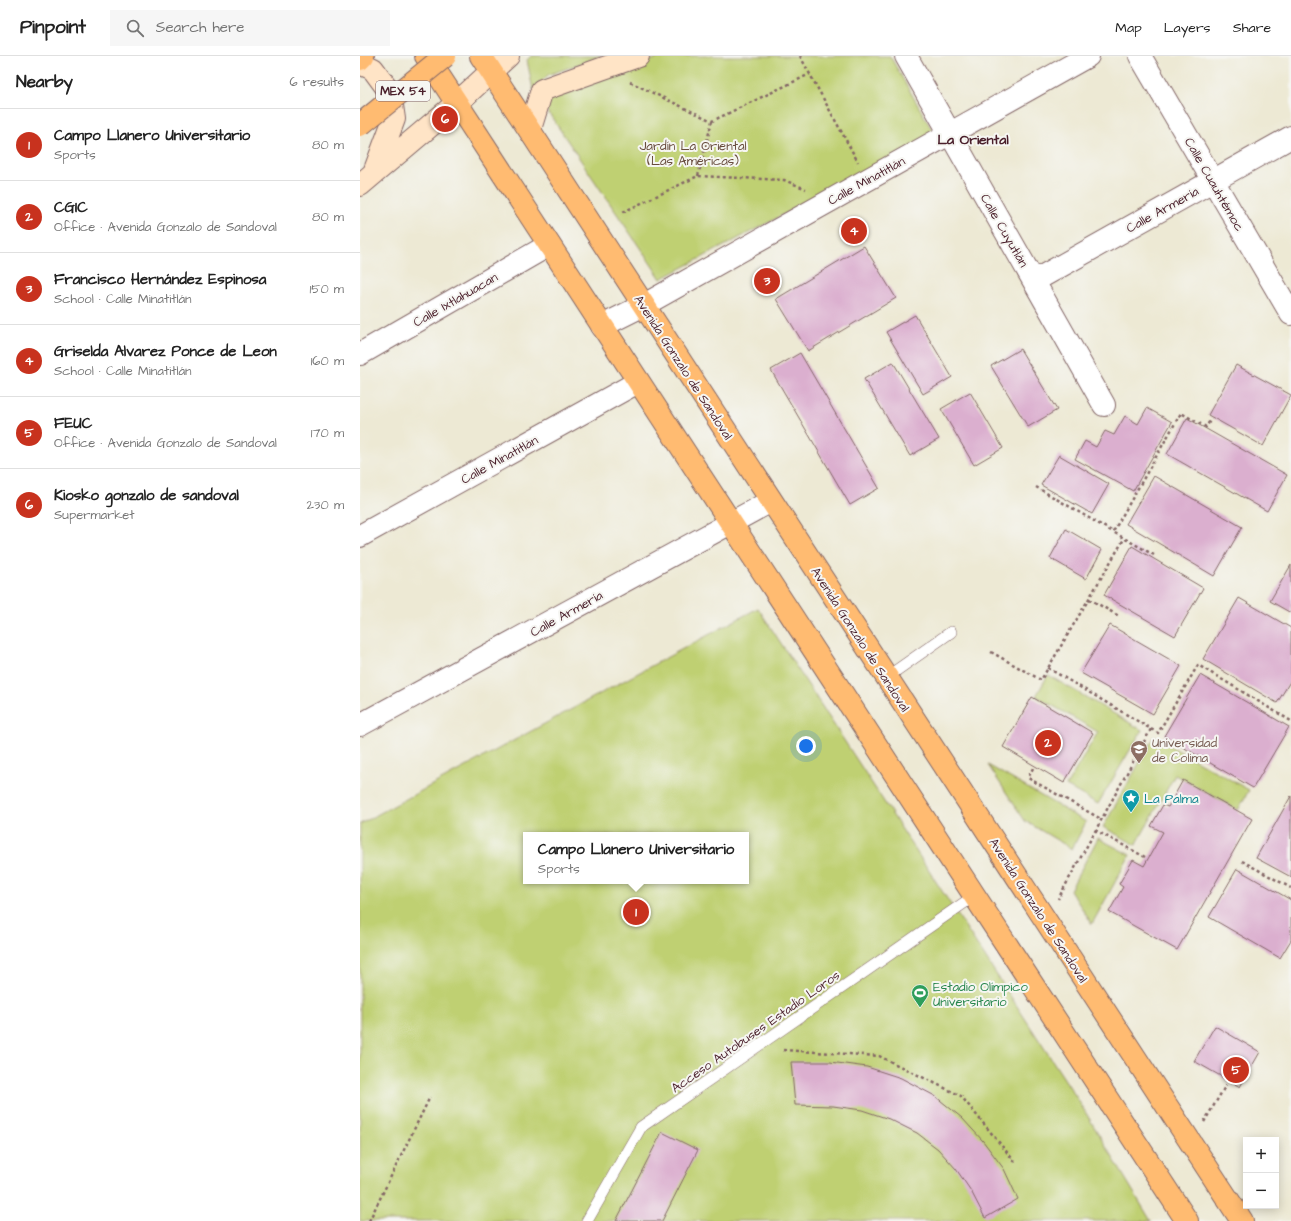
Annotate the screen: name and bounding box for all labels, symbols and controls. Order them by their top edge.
search box [110,10,390,46]
text: Pinpoint [20,14,86,41]
icon: search [124,17,146,39]
text: Search here [156,17,244,38]
text: Map [1115,18,1142,38]
text: Layers [1164,18,1211,38]
text: Share [1233,18,1271,38]
text: Nearby [16,70,73,94]
text: 6 results [289,73,344,91]
road number: MEX 54 [376,81,430,101]
pin: 6 [432,104,458,134]
text: Campo Llanero Universitario [54,125,250,146]
district label: La Oriental [937,130,1009,150]
street label: Calle Cuauhtémoc [1180,134,1248,235]
text: 1 [28,136,30,154]
text: 80 m [312,136,344,154]
park label: Jardín La Oriental (Las Américas) [639,137,747,170]
text: Sports [54,146,96,164]
street label: Calle Minatitlán [825,152,909,210]
street label: Calle Armería [1123,182,1202,237]
street label: Calle Cuyutlán [975,190,1033,271]
text: CGIC [54,197,88,218]
text: 2 [25,208,33,226]
text: 80 m [312,208,344,226]
pin: 4 [841,216,867,246]
text: Office · Avenida Gonzalo de Sandoval [54,218,277,236]
pin: 3 [754,266,780,296]
street label: Calle Ixtlahuacan [410,268,502,331]
text: Francisco Hernández Espinosa [54,269,267,290]
text: 3 [26,280,32,298]
text: 150 m [310,280,344,298]
text: School · Calle Minatitlán [54,290,192,308]
street label: Avenida Gonzalo de Sandoval [630,292,737,443]
text: Griselda Alvarez Ponce de Leon [54,341,277,362]
text: 4 [25,352,33,370]
text: 160 m [311,352,344,370]
text: School · Calle Minatitlán [54,362,192,380]
text: FEUC [54,413,92,434]
text: 5 [24,424,34,442]
text: 170 m [311,424,344,442]
street label: Calle Minatitlán [458,431,542,489]
text: Office · Avenida Gonzalo de Sandoval [54,434,277,452]
text: Kiosko gonzalo de sandoval [54,485,239,506]
text: 6 [25,496,33,514]
text: 230 m [306,496,344,514]
text: Supermarket [54,506,135,524]
street label: Avenida Gonzalo de Sandoval [807,564,914,715]
street label: Calle Armería [527,586,606,641]
pin: 2 [1035,728,1061,758]
place label: Universidad de Colima [1152,734,1217,767]
your location [796,736,816,756]
school or university icon: Universidad de Colima [1129,739,1149,764]
place icon: La Palma [1121,788,1141,813]
place label: La Palma [1144,790,1199,808]
popup [523,832,749,884]
street label: Avenida Gonzalo de Sandoval [985,835,1092,986]
text: Campo Llanero Universitario [538,839,734,860]
text: Sports [538,860,580,878]
pin: 1 [623,897,649,927]
street label: Acceso Autobuses Estadio Loros [668,966,844,1097]
place label: Estadio Olímpico Universitario [933,978,1029,1011]
sports icon: Estadio Olímpico Universitario [910,983,930,1008]
pin: 5 [1223,1055,1249,1085]
map controls [1243,1137,1279,1209]
button: + [1243,1137,1279,1173]
button: − [1243,1173,1279,1209]

